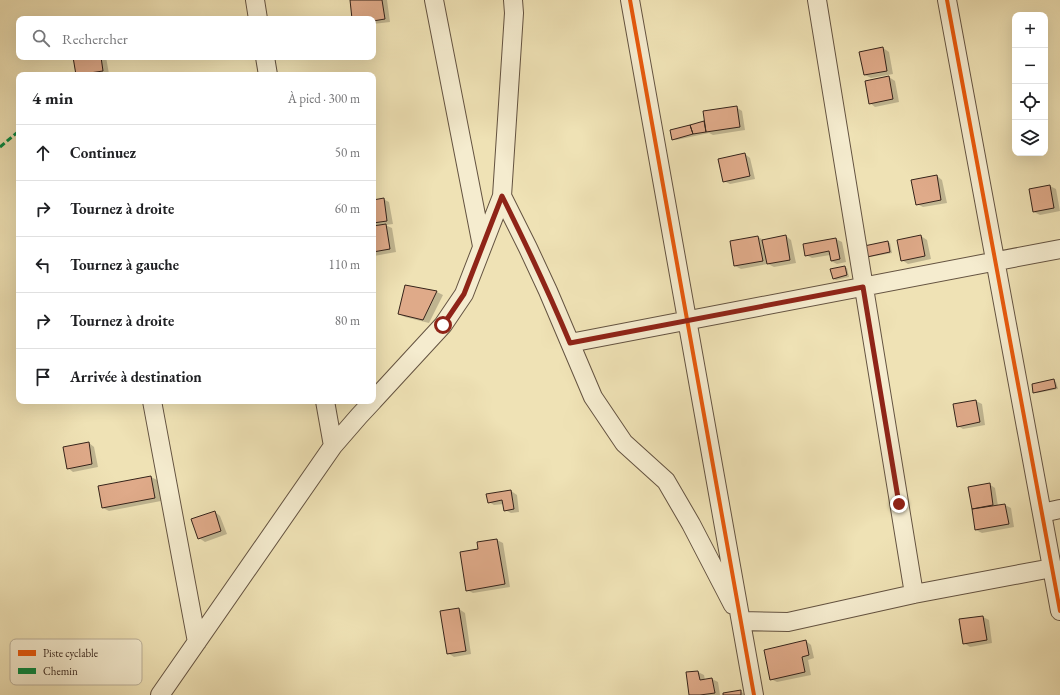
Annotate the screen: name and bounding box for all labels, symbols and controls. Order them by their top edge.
map controls [1012,12,1048,156]
button: + [1012,12,1048,48]
search box [16,16,376,60]
icon: search [30,27,52,49]
text: Rechercher [62,29,128,48]
button: − [1012,48,1048,84]
button: locate [1012,84,1048,120]
text: 4 min [32,87,73,109]
text: À pied · 300 m [288,90,360,107]
button: layers [1012,120,1048,156]
icon: ahead [32,142,54,164]
text: Continuez [70,143,136,162]
text: 50 m [335,144,360,161]
icon: right [32,198,54,220]
text: Tournez à droite [70,199,174,218]
text: 60 m [335,200,360,217]
icon: left [32,254,54,276]
text: Tournez à gauche [70,255,179,274]
text: 110 m [329,256,360,273]
icon: right [32,310,54,332]
text: Tournez à droite [70,311,174,330]
text: 80 m [335,312,360,329]
route start [434,316,452,334]
icon: arrive [32,366,54,388]
text: Arrivée à destination [70,367,202,386]
route end [890,495,908,513]
legend [10,639,142,685]
text: Piste cyclable [43,646,99,660]
text: Chemin [43,664,78,678]

